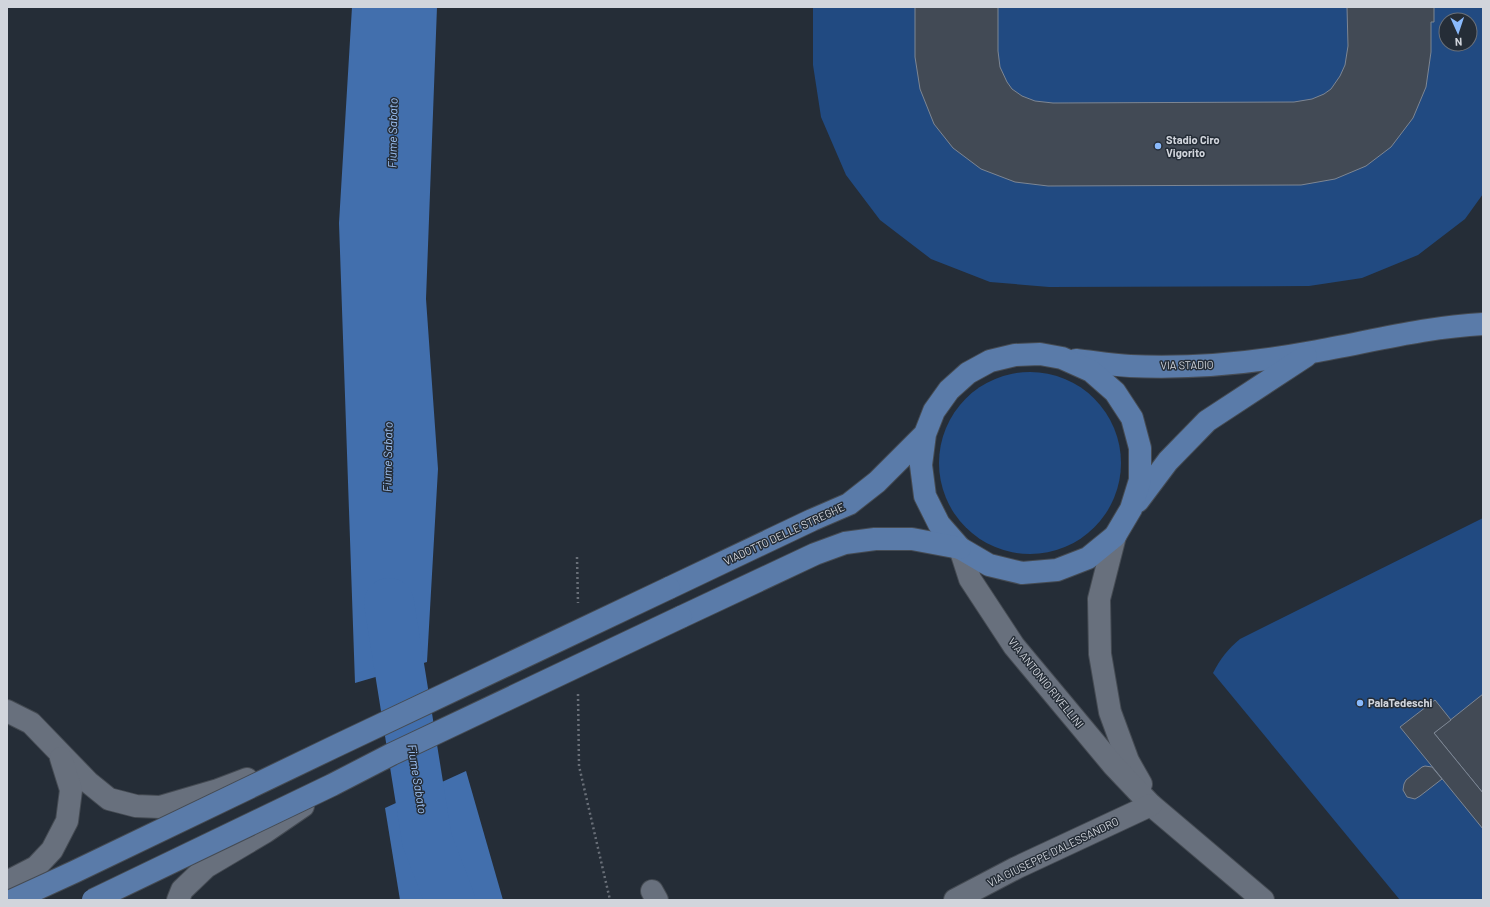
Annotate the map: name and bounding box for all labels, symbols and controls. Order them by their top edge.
north arrow [1438,12,1478,52]
text: N [1455,36,1463,49]
water label: Fiume Sabato [384,98,400,168]
place label: Stadio Ciro Vigorito [1166,133,1220,159]
marker: Stadio Ciro Vigorito [1153,141,1163,151]
street label: VIA STADIO [1160,358,1214,371]
water label: Fiume Sabato [379,422,395,492]
street label: VIADOTTO DELLE STREGHE [721,500,847,567]
street label: VIA ANTONIO RIVELLINI [1006,635,1087,730]
place label: PalaTedeschi [1368,696,1433,709]
marker: PalaTedeschi [1355,698,1365,708]
water label: Fiume Sabato [406,743,430,815]
street label: VIA GIUSEPPE D'ALESSANDRO [985,814,1121,889]

